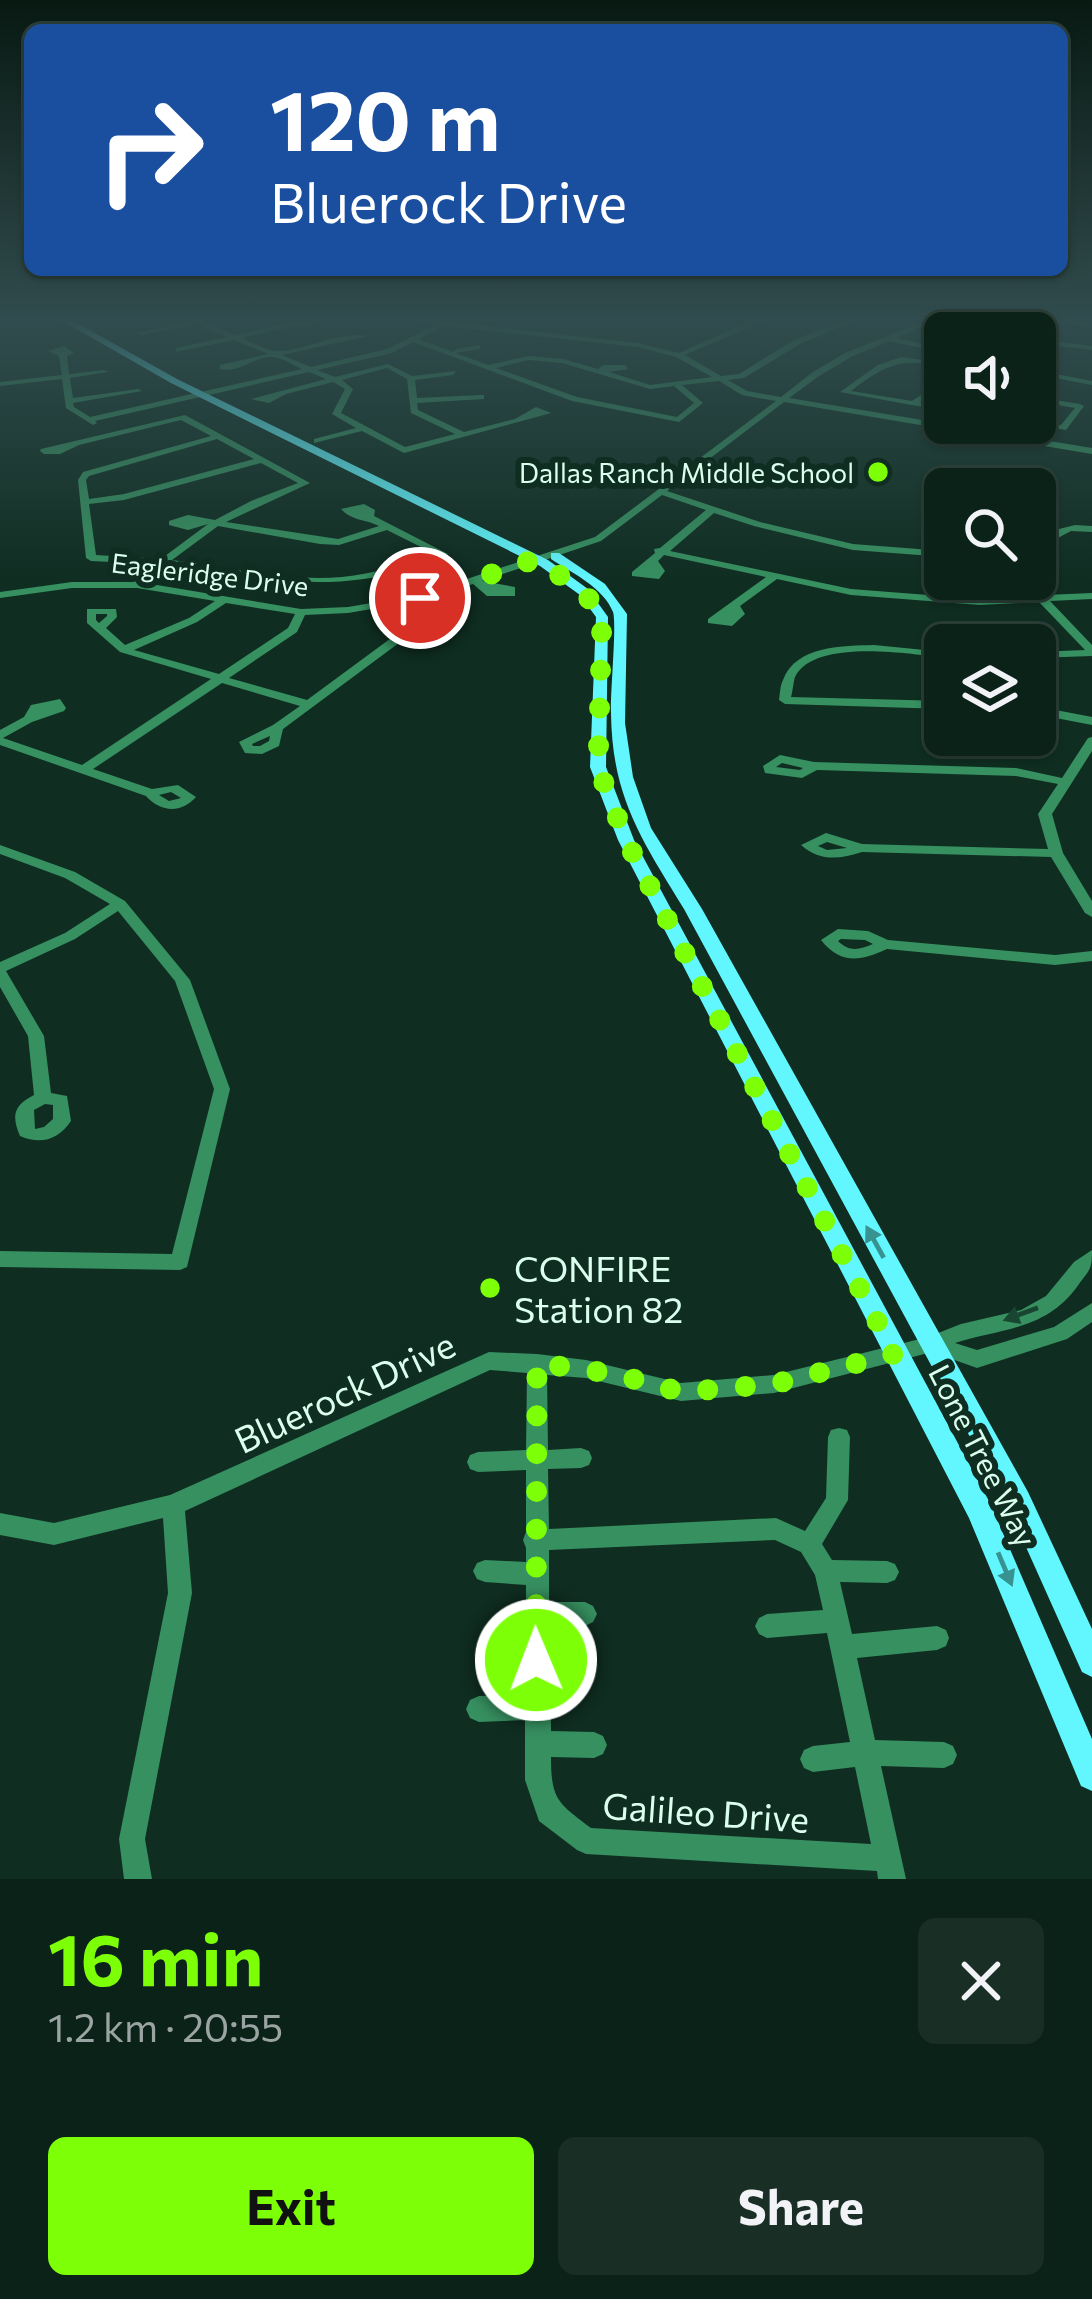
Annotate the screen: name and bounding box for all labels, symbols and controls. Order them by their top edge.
text: 120 m [270,66,500,168]
icon: right [72,72,228,228]
text: Bluerock Drive [270,168,627,234]
map controls [924,312,1056,756]
button: sound [924,312,1056,444]
place label: Dallas Ranch Middle School [519,456,854,489]
marker: Dallas Ranch Middle School [865,459,891,485]
button: search [924,468,1056,600]
street label: Eagleridge Drive [110,546,310,602]
pin [369,547,471,649]
icon: arrive [387,565,453,631]
button: layers [924,624,1056,756]
one-way arrow [866,1225,887,1258]
place label: CONFIRE Station 82 [514,1245,683,1330]
marker: CONFIRE Station 82 [477,1275,503,1301]
one-way arrow [1002,1306,1038,1325]
street label: Bluerock Drive [227,1321,461,1461]
street label: Lone Tree Way [922,1358,1046,1552]
one-way arrow [996,1552,1015,1588]
position arrow [473,1597,599,1723]
street label: Galileo Drive [601,1782,811,1840]
text: 16 min [48,1913,263,2001]
button: close [918,1918,1044,2044]
text: 1.2 km · 20:55 [48,2002,283,2050]
button: Exit [48,2137,534,2275]
button: Share [558,2137,1044,2275]

